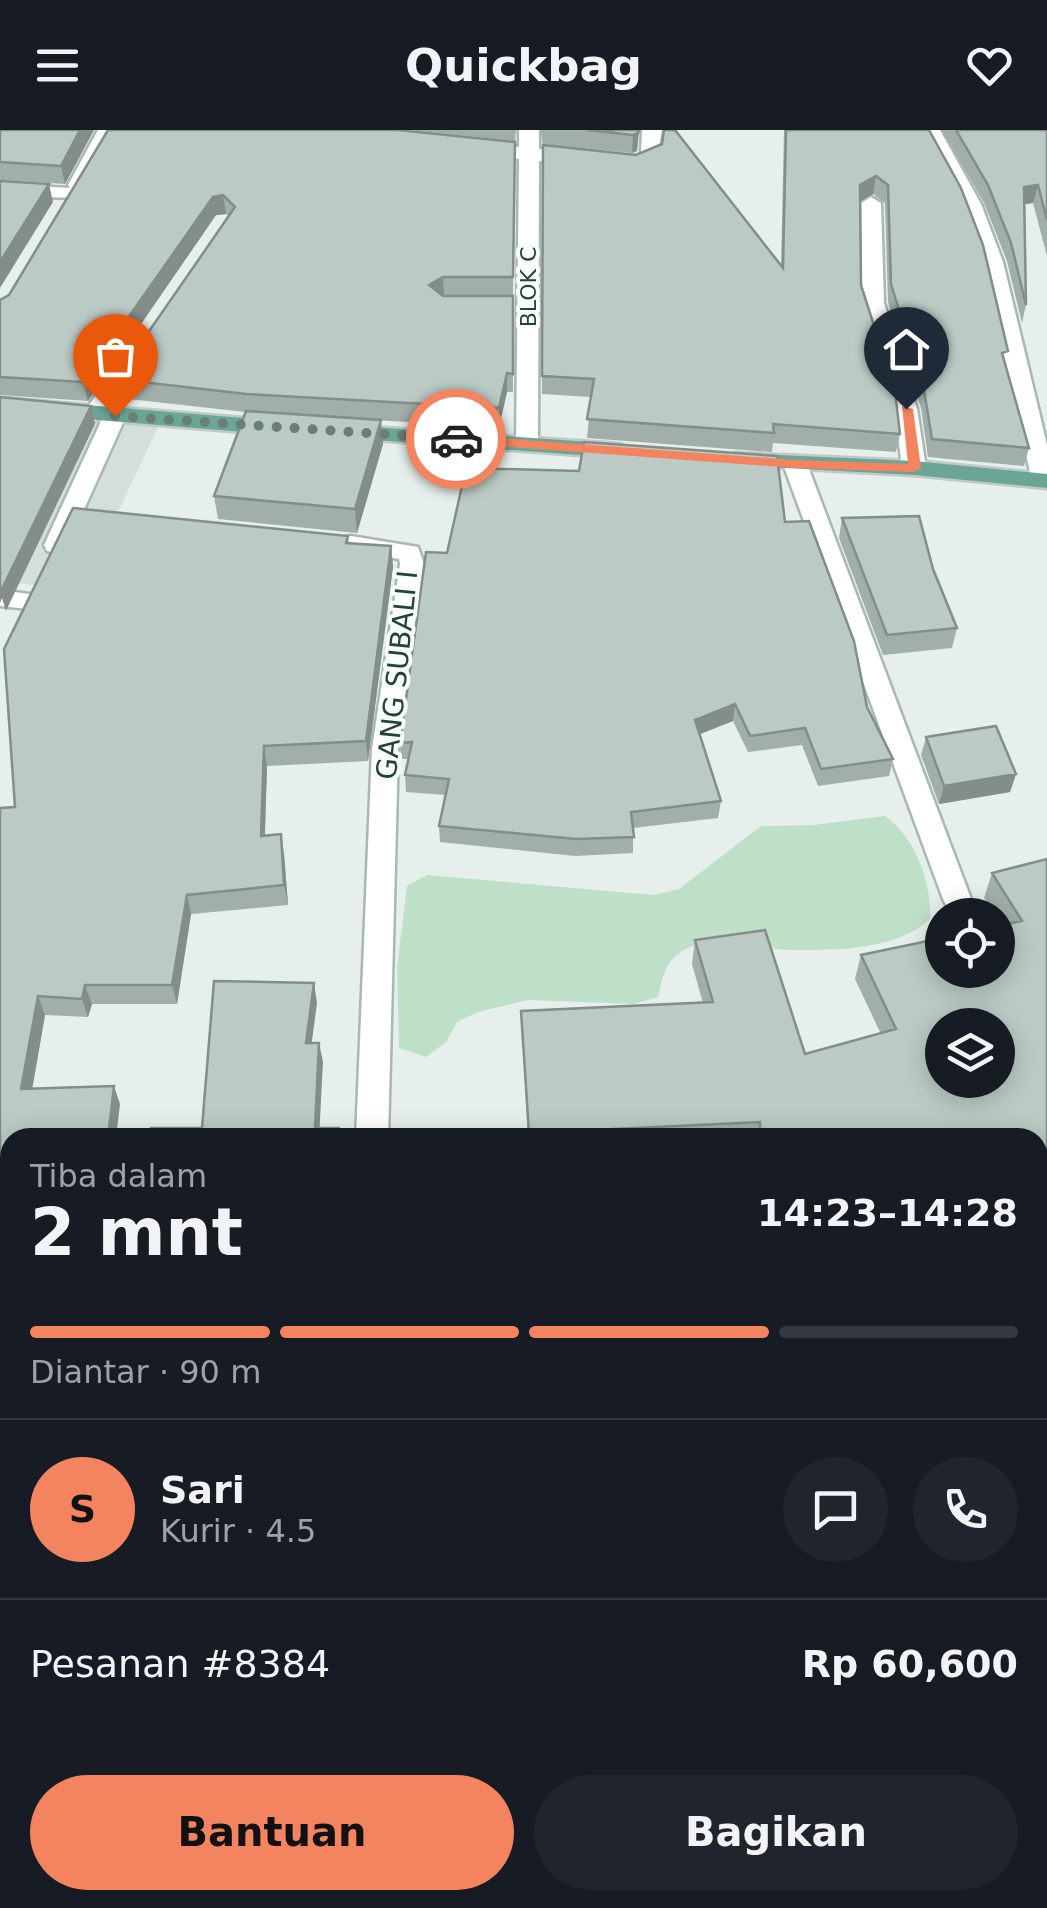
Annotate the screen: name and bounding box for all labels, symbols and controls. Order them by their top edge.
icon: menu [30,38,85,93]
icon: heart [962,38,1017,93]
text: Quickbag [405,39,642,92]
street label: BLOK C [516,247,541,327]
pin [864,307,949,410]
pin [73,314,158,417]
icon: home [879,322,934,377]
icon: bag [88,329,143,384]
courier [406,389,506,489]
icon: car [429,412,484,467]
street label: GANG SUBALI I [370,569,424,781]
map controls [925,898,1015,1098]
button: locate [925,898,1015,988]
button: layers [925,1008,1015,1098]
text: Tiba dalam [30,1157,207,1195]
text: 14:23–14:28 [757,1191,1018,1235]
text: 2 mnt [30,1195,243,1270]
text: Diantar · 90 m [30,1353,261,1391]
button: chat [783,1457,888,1562]
button: phone [913,1457,1018,1562]
text: Sari [160,1468,245,1512]
text: S [69,1487,96,1531]
text: Kurir · 4.5 [160,1512,316,1550]
text: Pesanan #8384 [30,1642,330,1686]
text: Rp 60,600 [802,1642,1018,1686]
button: Bantuan [30,1775,514,1890]
button: Bagikan [534,1775,1018,1890]

